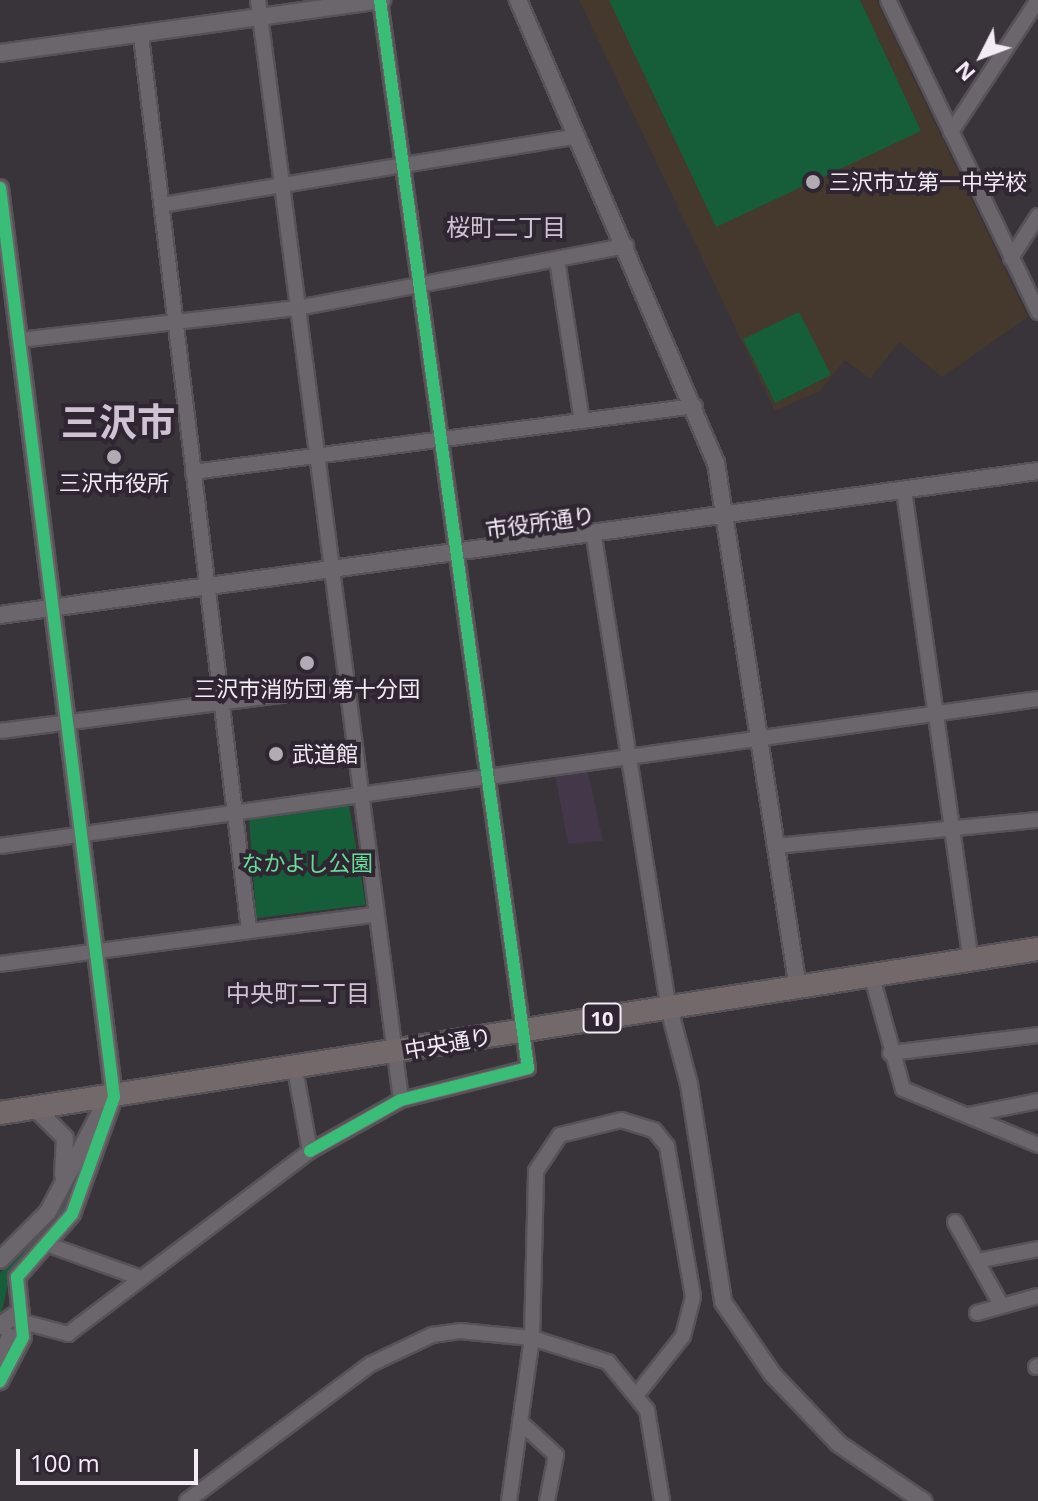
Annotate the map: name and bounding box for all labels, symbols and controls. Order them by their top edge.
north arrow [942,16,1022,96]
text: N [947,55,981,89]
place label: 三沢市立第一中学校 [829,169,1027,195]
marker: 三沢市立第一中学校 [804,173,822,191]
district label: 桜町二丁目 [446,213,566,241]
district label: 三沢市 [61,399,175,445]
marker: 三沢市役所 [105,448,123,466]
place label: 三沢市役所 [59,470,169,496]
street label: 市役所通り [484,501,596,543]
marker: 三沢市消防団 第十分団 [298,654,316,672]
place label: 三沢市消防団 第十分団 [194,676,420,702]
place label: 武道館 [292,741,358,767]
marker: 武道館 [267,745,285,763]
park label: なかよし公園 [241,850,373,876]
district label: 中央町二丁目 [226,979,370,1007]
road number: 10 [582,1002,622,1034]
street label: 中央通り [402,1022,494,1064]
scale bar [20,1433,202,1483]
text: 100 m [30,1446,100,1479]

